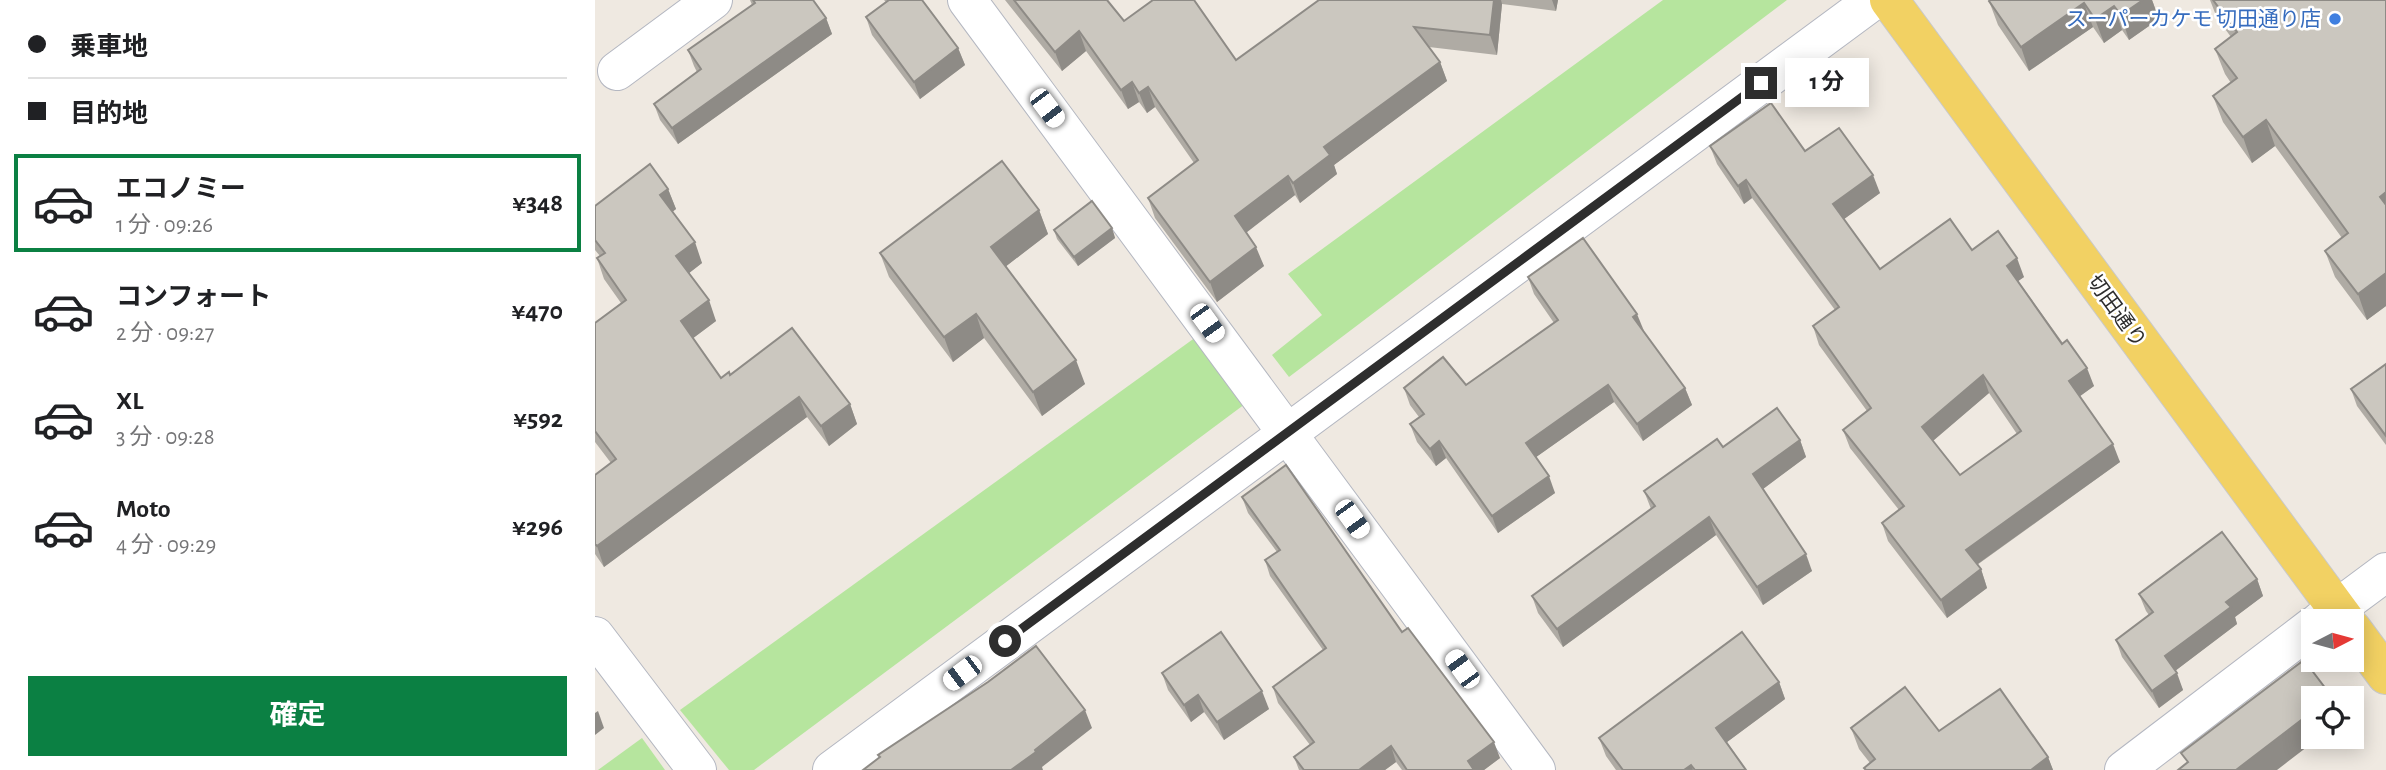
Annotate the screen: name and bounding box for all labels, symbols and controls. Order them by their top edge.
place label: スーパーカケモ 切田通り店 [2066,8,2321,30]
marker: スーパーカケモ 切田通り店 [2327,11,2343,27]
text: 乗車地 [70,34,148,60]
callout: 1 分 [1785,58,1869,108]
route end [1745,67,1777,99]
text: 1 分 [1810,71,1844,94]
car [1026,85,1069,131]
text: 目的地 [70,101,148,127]
icon: car [32,172,95,235]
text: エコノミー [116,176,246,202]
text: ¥348 [512,190,563,216]
text: 1 分 · 09:26 [116,214,213,237]
street label: 切田通り [2083,271,2151,351]
icon: car [32,280,95,343]
text: コンフォート [116,284,271,310]
text: ¥470 [511,298,563,324]
car [1187,300,1228,346]
text: 2 分 · 09:27 [116,322,214,345]
icon: car [32,388,95,451]
text: XL [116,388,143,414]
text: ¥592 [513,406,563,432]
text: 3 分 · 09:28 [116,426,215,449]
icon: car [32,496,95,559]
text: Moto [116,496,171,522]
car [1332,496,1373,542]
text: ¥296 [512,514,563,540]
text: 4 分 · 09:29 [116,534,216,557]
north arrow [2301,609,2364,672]
map controls [2301,609,2364,749]
route start [989,625,1021,657]
car [1442,646,1483,692]
car [939,652,986,694]
button: 確定 [28,676,567,756]
button: locate [2301,686,2364,749]

